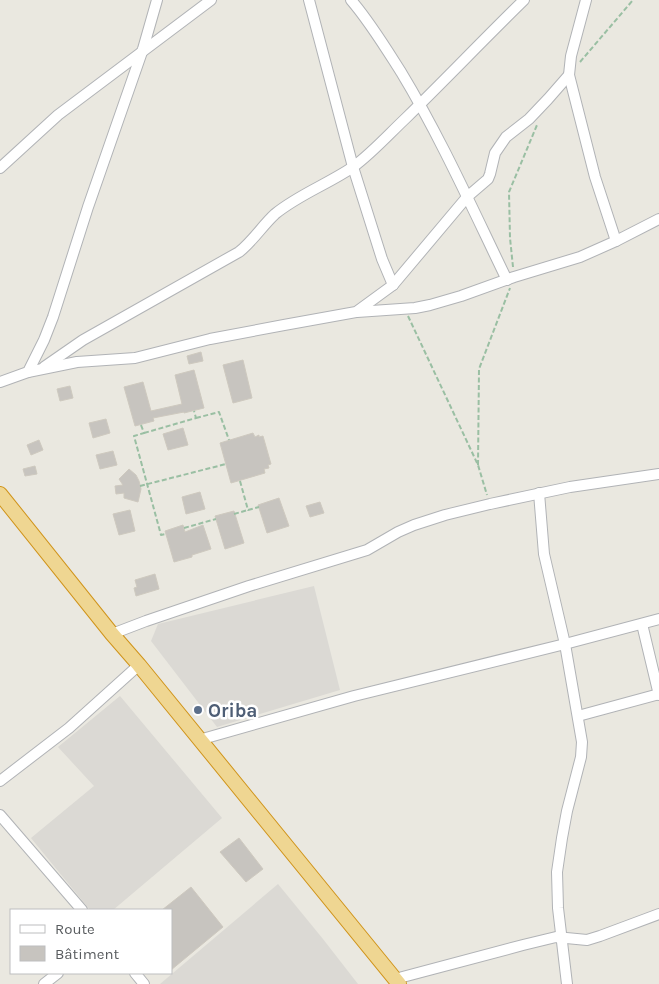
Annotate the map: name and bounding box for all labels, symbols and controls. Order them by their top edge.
place label: Oriba [208,700,257,722]
marker: Oriba [192,704,204,716]
legend [10,909,172,974]
text: Route [55,920,95,938]
text: Bâtiment [55,945,119,963]

